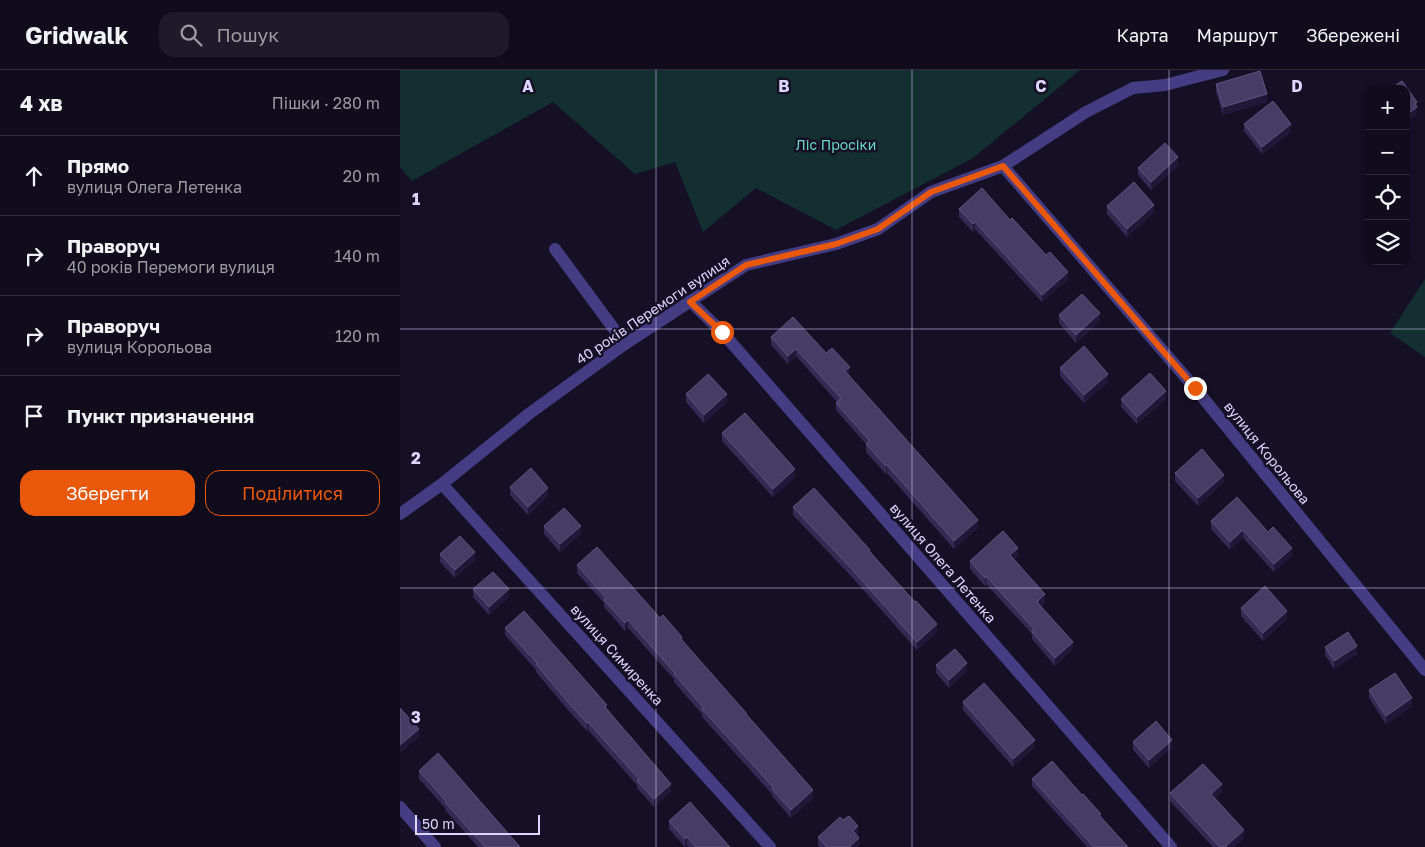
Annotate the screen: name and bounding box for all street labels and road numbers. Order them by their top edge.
street label: 40 років Перемоги вулиця [573,252,733,368]
street label: вулиця Корольова [1221,398,1314,507]
street label: вулиця Олега Летенка [887,499,1000,626]
street label: вулиця Симиренка [568,601,667,709]

